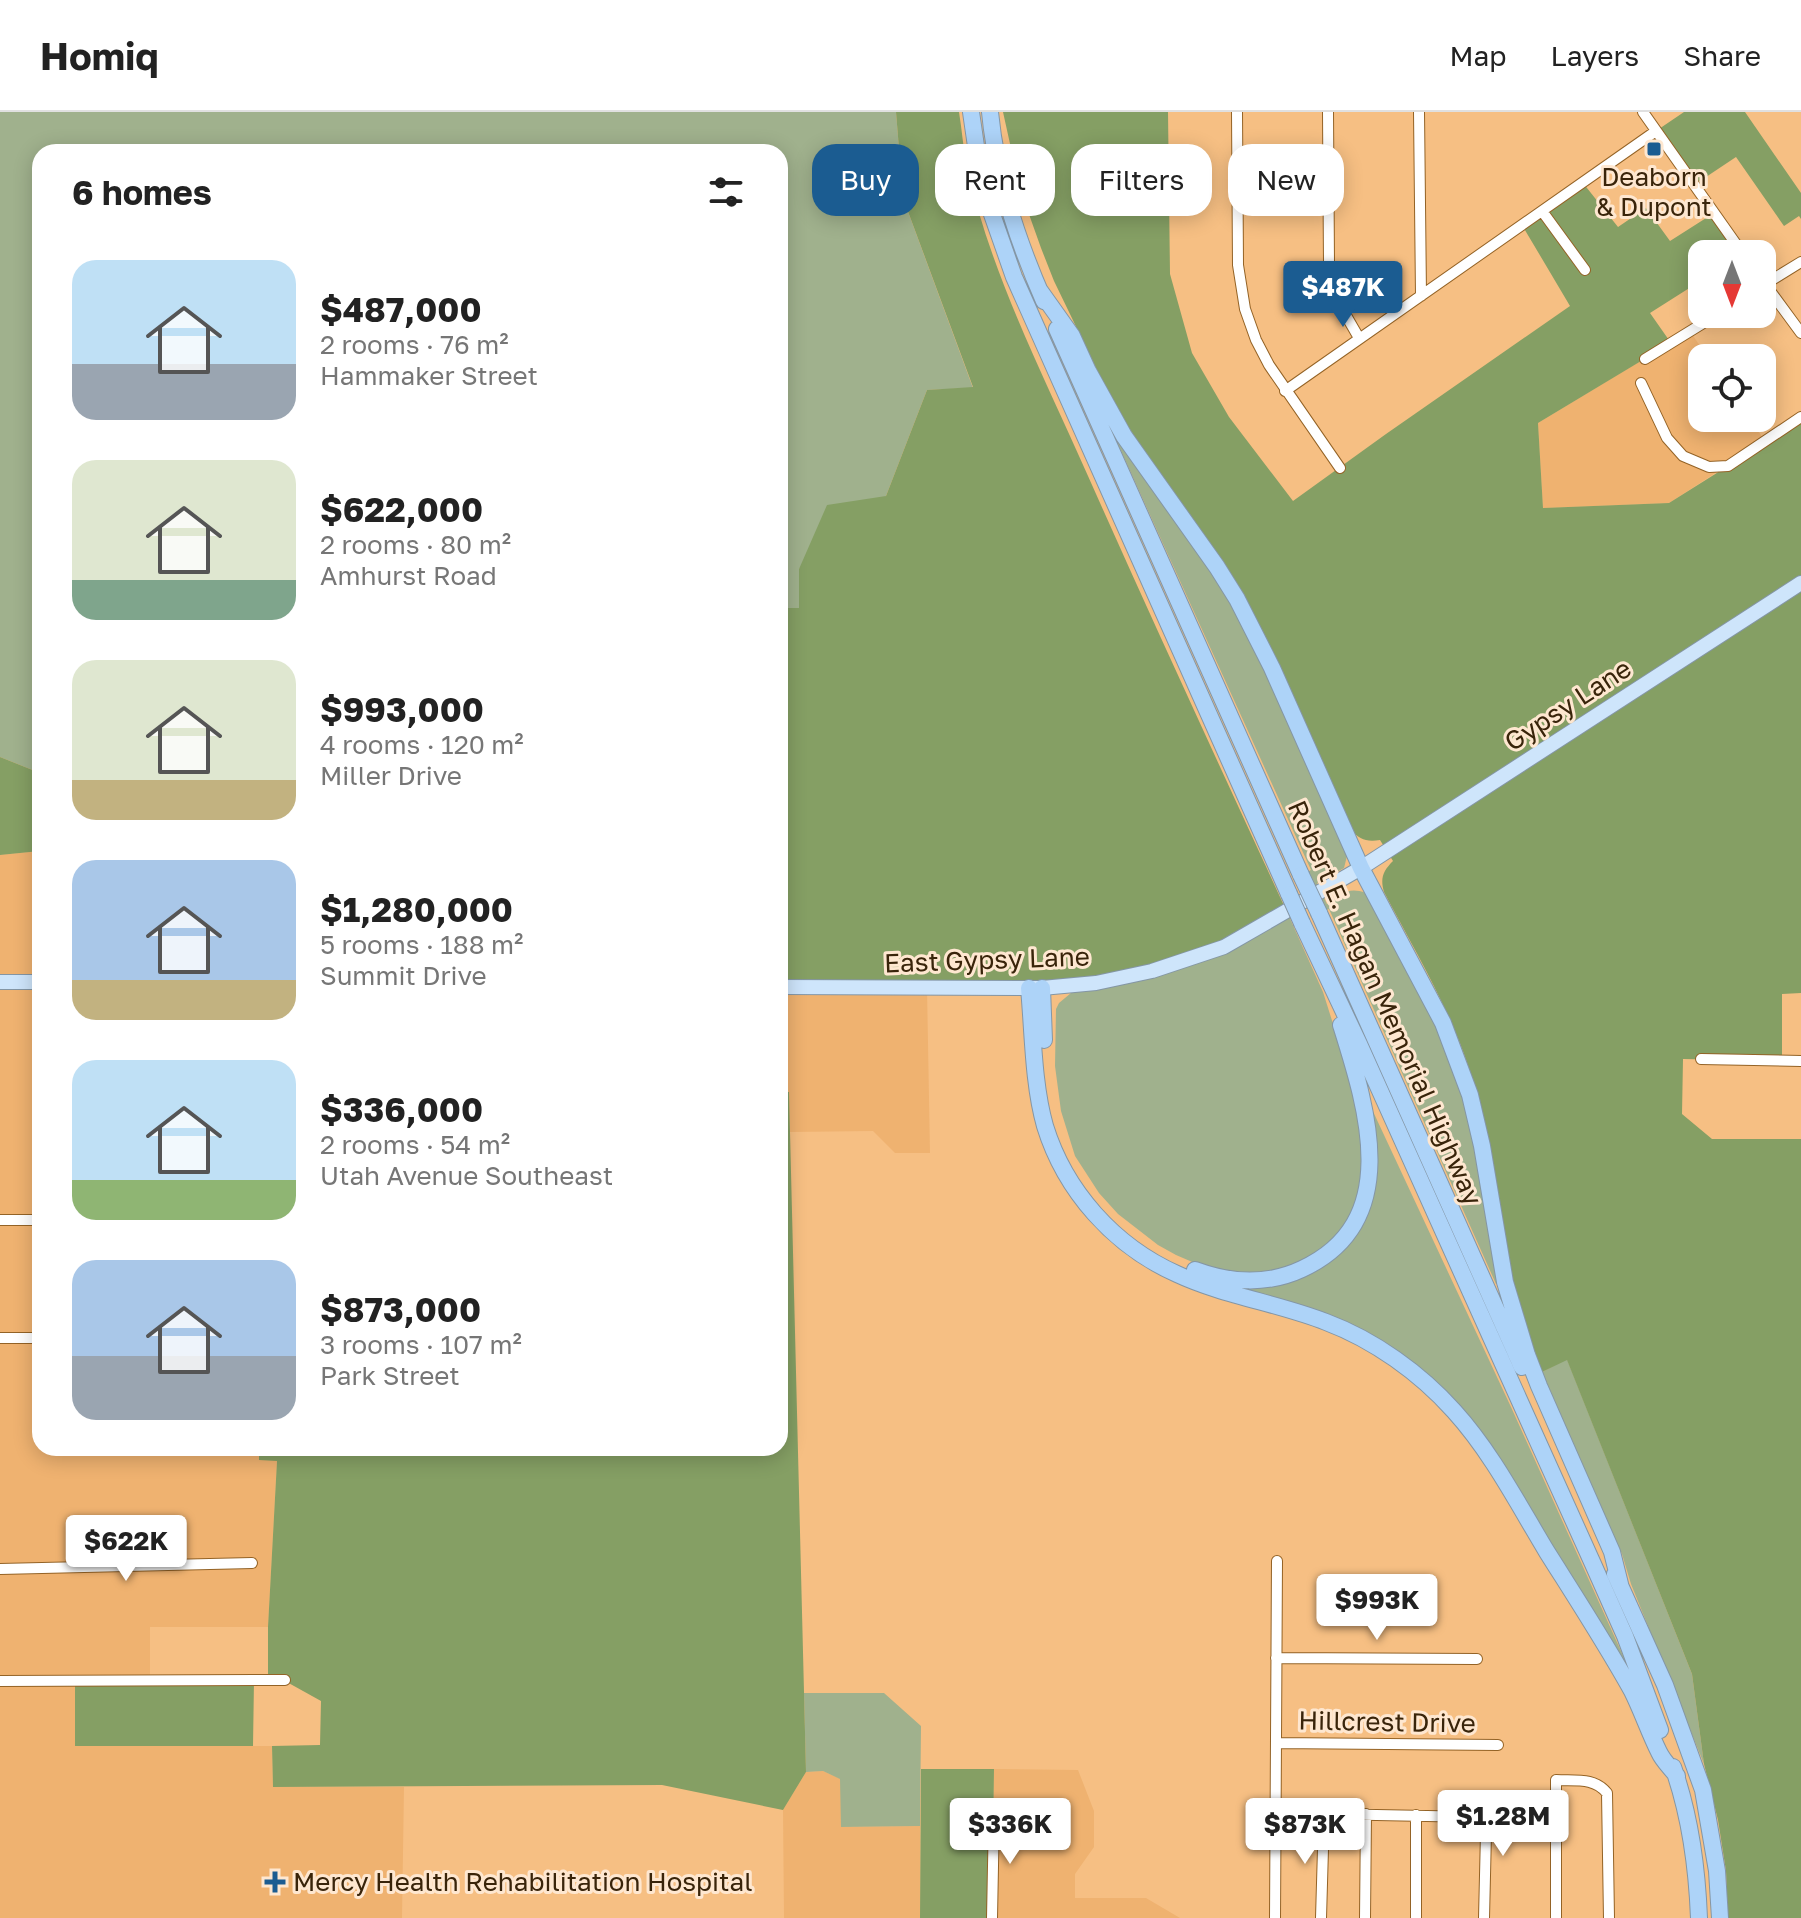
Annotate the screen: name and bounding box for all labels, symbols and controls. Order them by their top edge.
text: Homiq [40,33,159,78]
text: Map [1449,39,1507,72]
text: Layers [1551,39,1639,72]
text: Share [1683,39,1761,72]
marker: Deaborn & Dupont [1645,140,1663,158]
chip: Buy [812,144,919,216]
chip: Rent [935,144,1055,216]
chip: Filters [1071,144,1212,216]
chip: New [1228,144,1344,216]
place label: Deaborn & Dupont [1596,161,1712,222]
icon: filters [704,170,748,214]
text: 6 homes [72,172,212,212]
north arrow [1688,240,1776,328]
map controls [1688,240,1776,432]
pin: $487K [1287,261,1399,329]
text: $487K [1301,271,1385,302]
text: $487,000 [320,289,482,329]
icon: home [136,292,232,388]
text: 2 rooms · 76 m² [320,329,509,360]
button: locate [1688,344,1776,432]
text: Hammaker Street [320,360,538,391]
text: $622,000 [320,489,483,529]
icon: home [136,492,232,588]
text: 2 rooms · 80 m² [320,529,511,560]
text: Amhurst Road [320,560,497,591]
street label: Gypsy Lane [1499,652,1637,757]
text: $993,000 [320,689,484,729]
icon: home [136,692,232,788]
text: 4 rooms · 120 m² [320,729,524,760]
text: Miller Drive [320,760,462,791]
street label: Robert E. Hagan Memorial Highway [1282,796,1489,1210]
text: $1,280,000 [320,889,513,929]
icon: home [136,892,232,988]
text: 5 rooms · 188 m² [320,929,523,960]
street label: East Gypsy Lane [884,940,1090,979]
text: Summit Drive [320,960,487,991]
text: $336,000 [320,1089,483,1129]
icon: home [136,1092,232,1188]
text: 2 rooms · 54 m² [320,1129,510,1160]
text: Utah Avenue Southeast [320,1160,613,1191]
text: $873,000 [320,1289,481,1329]
icon: home [136,1292,232,1388]
text: 3 rooms · 107 m² [320,1329,522,1360]
text: Park Street [320,1360,460,1391]
pin: $622K [70,1515,182,1583]
text: $622K [84,1525,168,1556]
pin: $993K [1321,1574,1433,1642]
text: $993K [1334,1584,1420,1615]
street label: Hillcrest Drive [1298,1704,1476,1739]
pin: $1.28M [1438,1790,1568,1858]
pin: $336K [954,1798,1066,1866]
pin: $873K [1249,1798,1361,1866]
text: $1.28M [1456,1800,1550,1831]
text: $336K [968,1808,1052,1839]
text: $873K [1264,1808,1346,1839]
place label: Mercy Health Rehabilitation Hospital [293,1866,752,1897]
marker: Mercy Health Rehabilitation Hospital [264,1871,286,1893]

